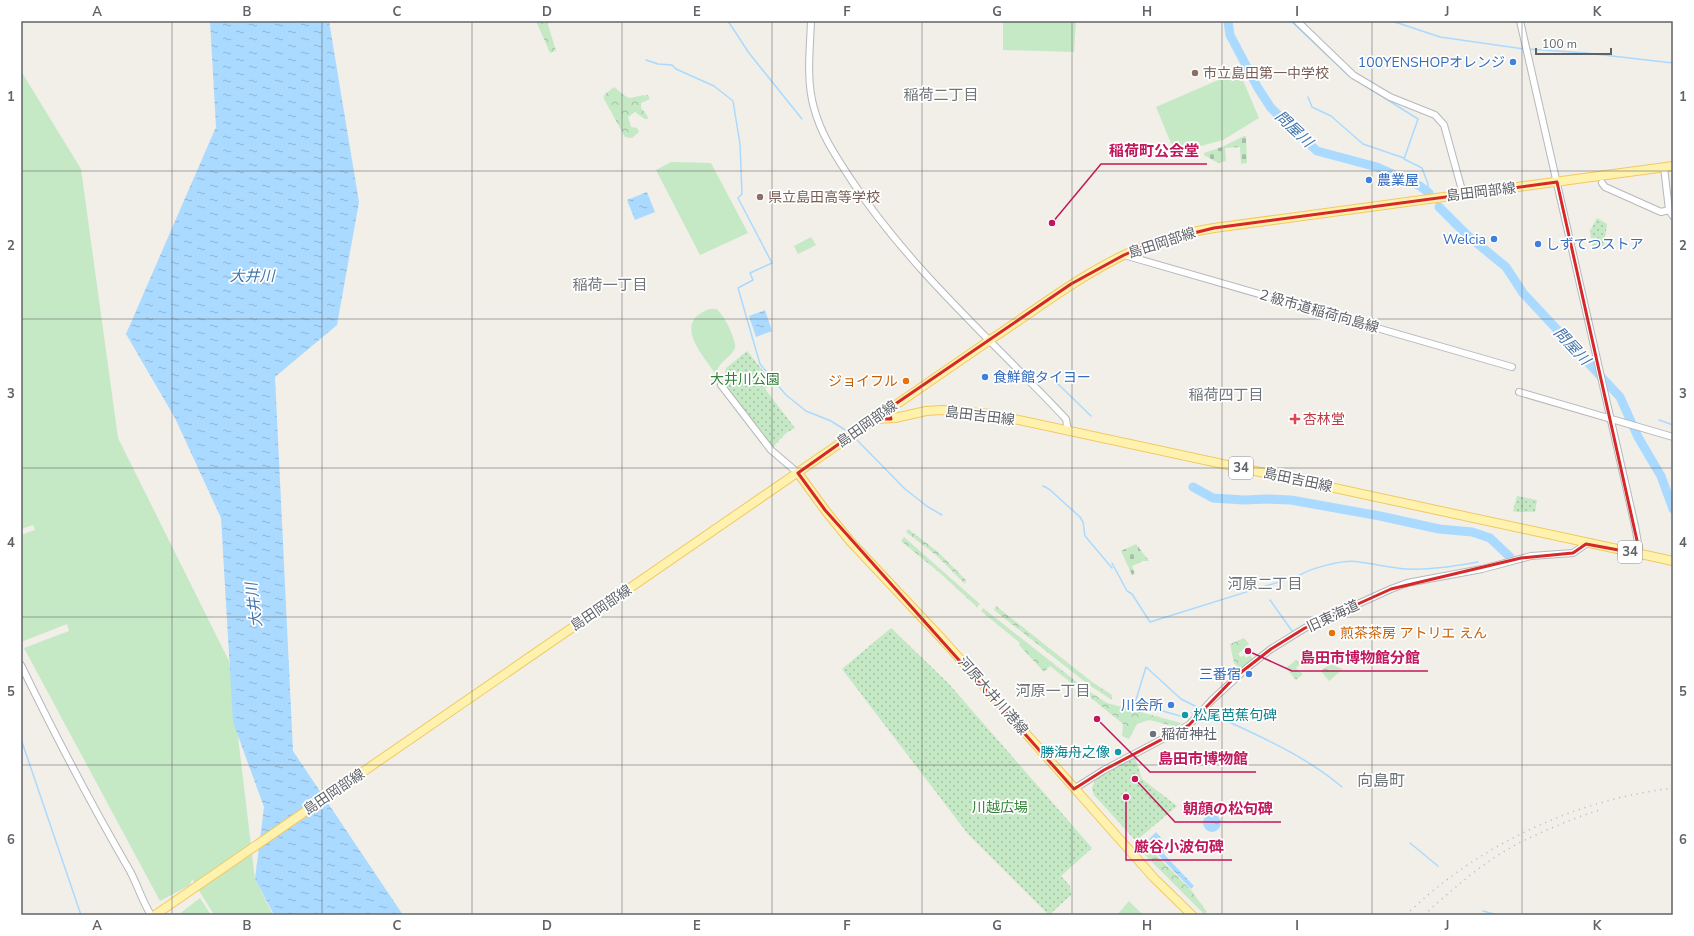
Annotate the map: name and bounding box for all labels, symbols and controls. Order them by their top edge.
text: A [92,3,102,21]
text: B [243,3,252,21]
text: C [393,3,402,21]
text: D [542,3,552,21]
text: E [693,3,701,21]
text: F [843,3,851,21]
text: G [992,3,1002,21]
text: H [1142,3,1152,21]
text: I [1295,3,1299,21]
text: J [1444,3,1449,21]
text: K [1593,3,1602,21]
scale bar [1536,30,1611,56]
text: 100 m [1542,36,1577,52]
place label: 100YENSHOPオレンジ [1358,53,1505,72]
marker: 100YENSHOPオレンジ [1508,57,1518,67]
place label: 市立島田第一中学校 [1203,64,1329,83]
marker: 市立島田第一中学校 [1190,68,1200,78]
district label: 稲荷二丁目 [903,85,979,105]
text: 1 [7,88,15,106]
text: 1 [1679,88,1687,106]
water label: 問屋川 [1271,106,1319,153]
callout: 稲荷町公会堂 [1101,137,1207,164]
text: 稲荷町公会堂 [1109,141,1199,161]
place label: 農業屋 [1377,171,1419,190]
marker: 農業屋 [1364,175,1374,185]
street label: 島田岡部線 [1445,178,1517,206]
place label: 県立島田高等学校 [768,188,880,207]
marker: 県立島田高等学校 [755,192,765,202]
street label: 島田岡部線 [1126,223,1198,263]
place label: Welcia [1443,230,1486,249]
marker: Welcia [1489,234,1499,244]
place label: しずてつストア [1546,235,1643,254]
text: 2 [7,237,15,255]
text: 2 [1679,237,1687,255]
marker: しずてつストア [1533,239,1543,249]
water label: 大井川 [229,266,276,286]
district label: 稲荷一丁目 [572,275,648,295]
street label: ２級市道稲荷向島線 [1255,285,1381,337]
water label: 問屋川 [1549,323,1596,371]
place label: 食鮮館タイヨー [993,368,1091,387]
park label: 大井川公園 [710,370,780,389]
place label: ジョイフル [828,372,898,391]
marker: 食鮮館タイヨー [980,372,990,382]
marker: ジョイフル [901,376,911,386]
text: 3 [7,385,15,403]
district label: 稲荷四丁目 [1188,385,1264,405]
text: 3 [1679,385,1687,403]
street label: 島田岡部線 [833,396,901,452]
street label: 島田吉田線 [944,402,1016,430]
place label: 杏林堂 [1303,410,1345,429]
marker: 杏林堂 [1290,414,1300,424]
road number: 34 [1229,457,1253,479]
street label: 島田吉田線 [1262,463,1334,497]
text: 4 [7,534,15,552]
text: 4 [1679,534,1687,552]
road number: 34 [1618,541,1642,563]
district label: 河原二丁目 [1227,574,1303,594]
water label: 大井川 [241,579,267,629]
street label: 島田岡部線 [567,581,635,635]
street label: 旧東海道 [1304,596,1362,636]
place label: 煎茶茶房 アトリエ えん [1340,624,1487,643]
marker: 煎茶茶房 アトリエ えん [1327,628,1337,638]
callout: 島田市博物館分館 [1292,644,1428,671]
text: 島田市博物館分館 [1300,648,1420,668]
street label: 河原大井川港線 [954,653,1032,739]
place label: 三番宿 [1199,665,1241,684]
marker: 三番宿 [1244,669,1254,679]
district label: 河原一丁目 [1015,681,1091,701]
text: 5 [7,683,15,701]
text: 5 [1679,683,1687,701]
place label: 川会所 [1121,696,1163,715]
marker: 川会所 [1166,700,1176,710]
place label: 松尾芭蕉句碑 [1193,706,1277,725]
marker: 松尾芭蕉句碑 [1180,710,1190,720]
place label: 稲荷神社 [1161,725,1217,744]
marker: 稲荷神社 [1148,729,1158,739]
place label: 勝海舟之像 [1040,743,1110,762]
callout: 島田市博物館 [1150,745,1256,772]
marker: 勝海舟之像 [1113,747,1123,757]
text: 島田市博物館 [1158,749,1248,769]
street label: 島田岡部線 [300,765,368,819]
district label: 向島町 [1357,770,1405,792]
callout: 朝顔の松句碑 [1175,795,1281,822]
park label: 川越広場 [972,798,1028,817]
text: 朝顔の松句碑 [1183,799,1273,819]
text: 6 [7,831,15,849]
text: 6 [1679,831,1687,849]
callout: 厳谷小波句碑 [1126,833,1232,860]
text: 厳谷小波句碑 [1134,837,1224,857]
text: A [92,917,102,935]
text: B [243,917,252,935]
text: C [393,917,402,935]
text: D [542,917,552,935]
text: E [693,917,701,935]
text: F [843,917,851,935]
text: G [992,917,1002,935]
text: H [1142,917,1152,935]
text: I [1295,917,1299,935]
text: J [1444,917,1449,935]
text: K [1593,917,1602,935]

